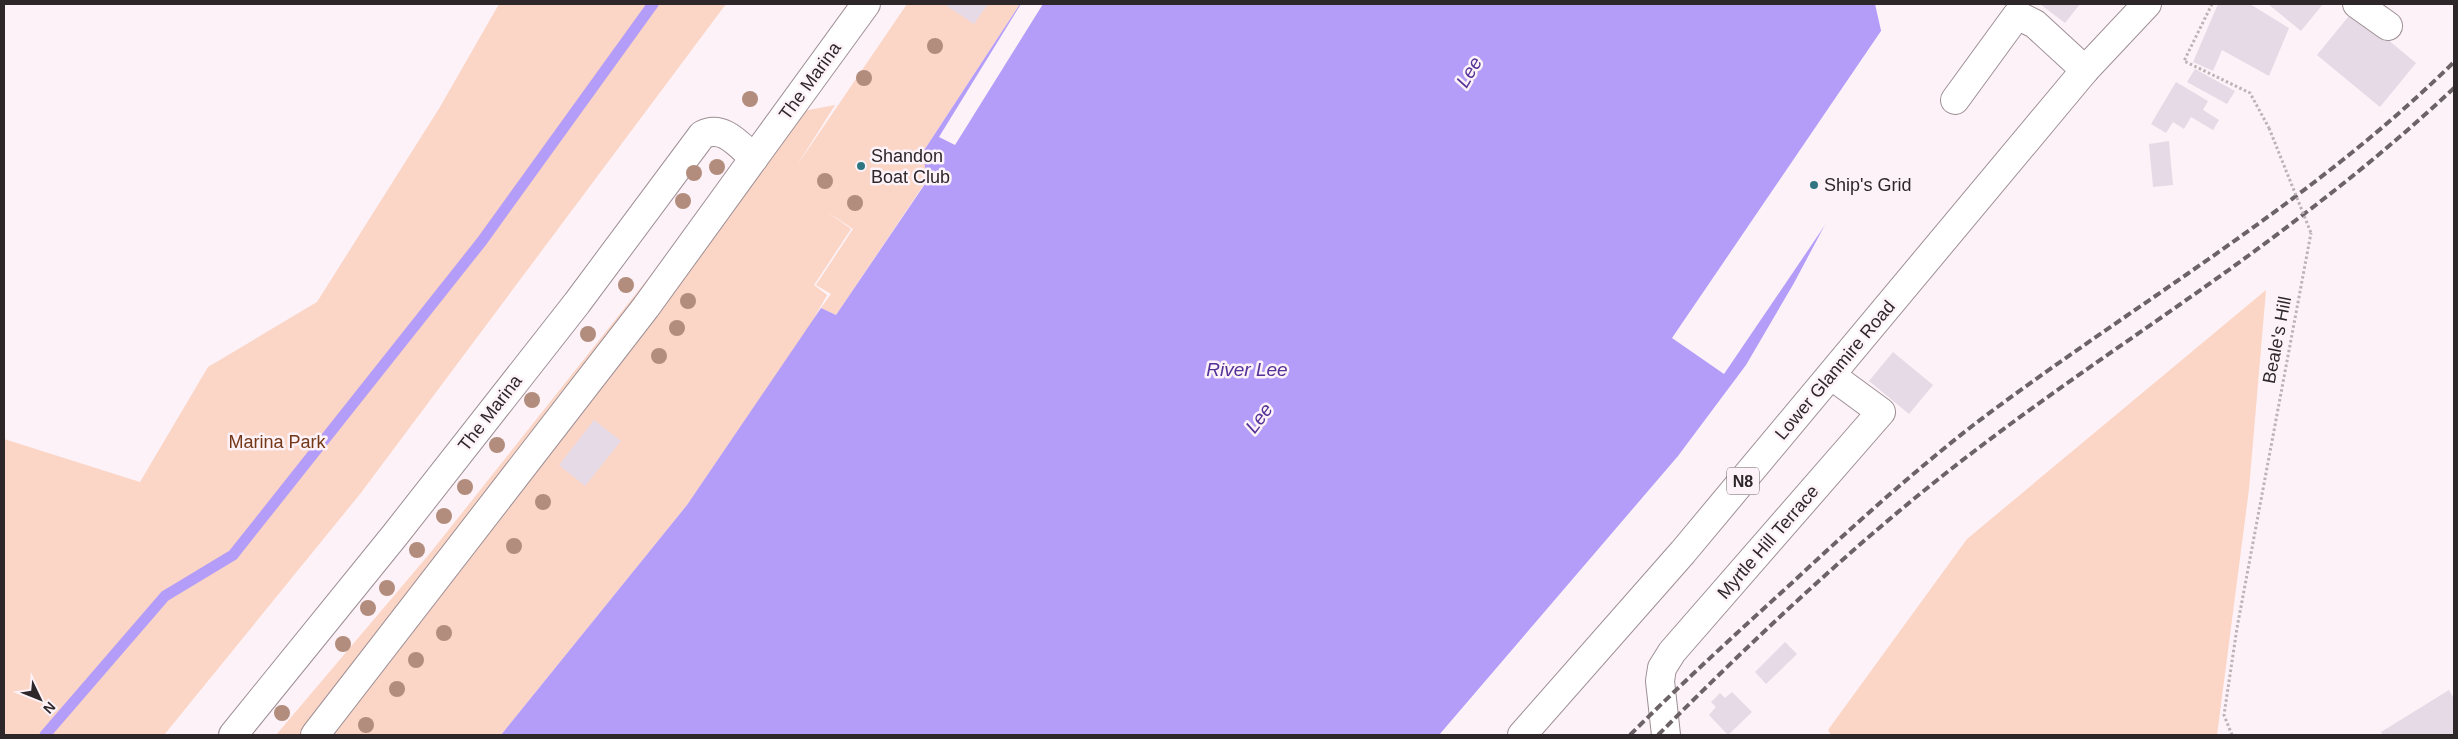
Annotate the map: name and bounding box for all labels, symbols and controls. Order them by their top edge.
street label: The Marina [775,38,845,124]
water label: Lee [1452,53,1486,91]
place label: Shandon Boat Club [871,146,950,187]
marker: Shandon Boat Club [855,160,867,172]
place label: Ship's Grid [1824,175,1911,195]
marker: Ship's Grid [1808,179,1820,191]
street label: Beale's Hill [2259,295,2295,385]
street label: Lower Glanmire Road [1771,297,1899,443]
water label: River Lee [1206,359,1288,380]
street label: The Marina [454,370,527,455]
water label: Lee [1241,399,1277,437]
park label: Marina Park [228,432,327,452]
road number: N8 [1727,468,1759,494]
street label: Myrtle Hill Terrace [1713,481,1823,603]
north arrow [15,674,65,724]
text: N [40,699,59,717]

